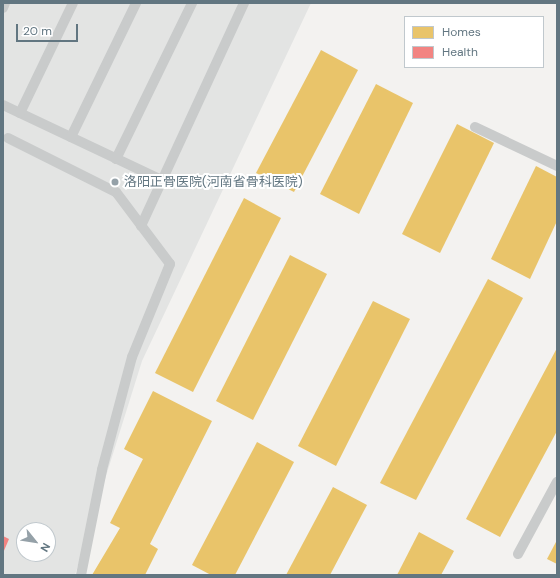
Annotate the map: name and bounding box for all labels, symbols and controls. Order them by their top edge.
scale bar [18,16,80,42]
legend [404,16,544,68]
text: 20 m [23,23,52,39]
text: Homes [442,24,481,40]
text: Health [442,44,478,60]
place label: 洛阳正骨医院(河南省骨科医院) [124,174,303,190]
marker: 洛阳正骨医院(河南省骨科医院) [109,176,121,188]
north arrow [16,522,56,562]
text: N [37,541,54,554]

